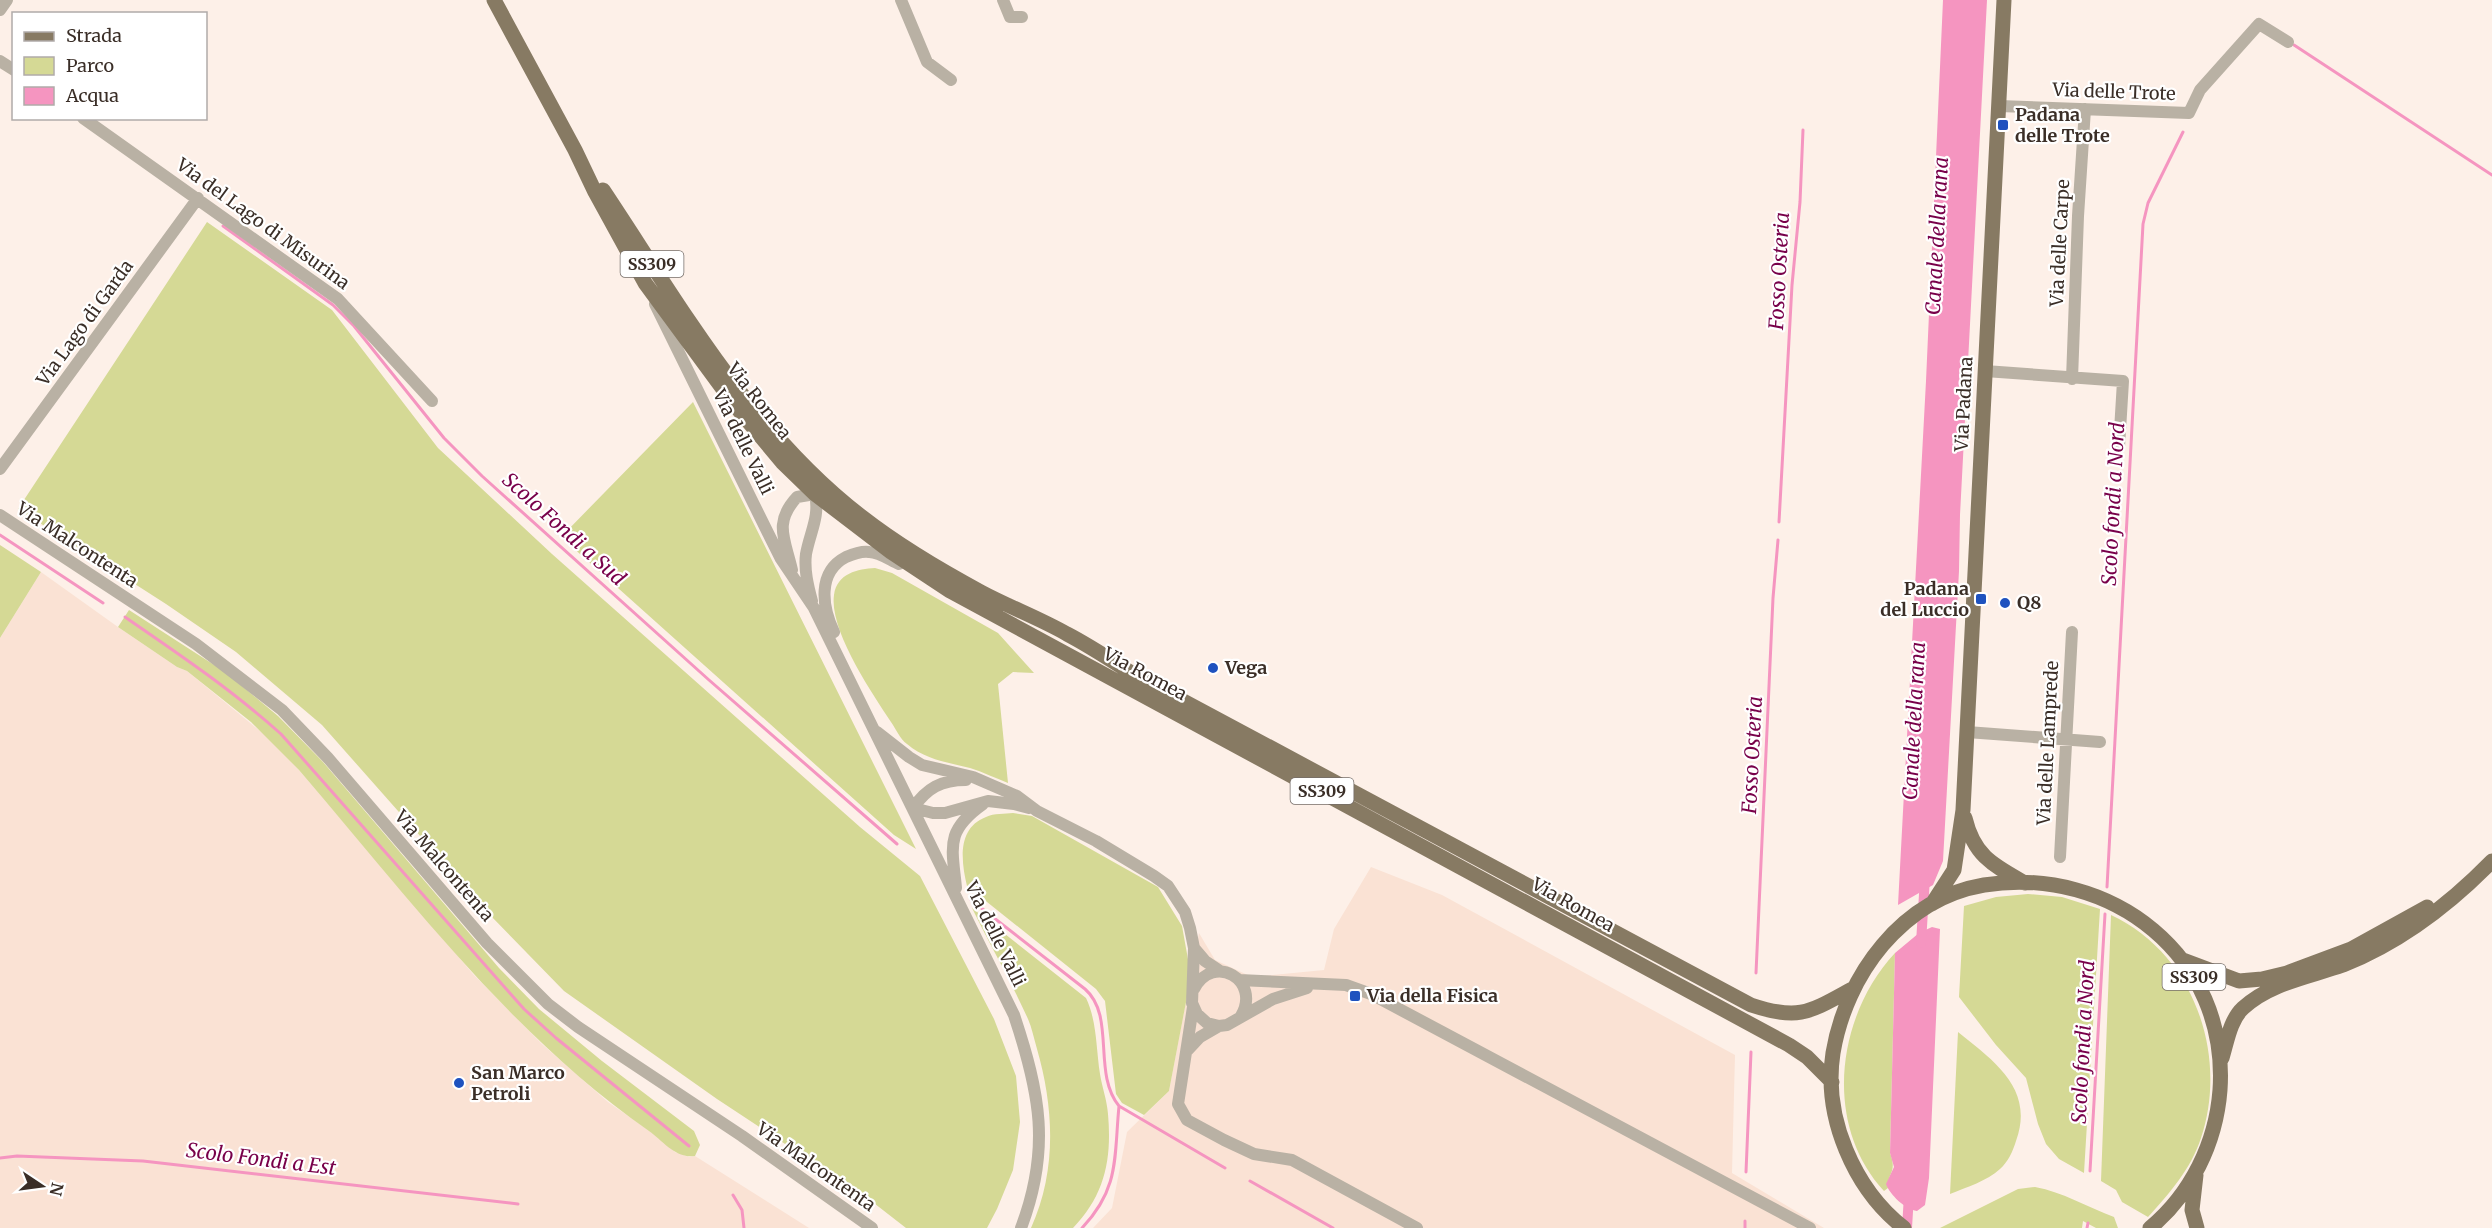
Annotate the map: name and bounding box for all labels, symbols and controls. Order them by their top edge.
legend [12,12,207,120]
text: Strada [66,24,122,47]
text: Parco [66,54,114,77]
street label: Via delle Trote [2051,78,2176,105]
text: Acqua [65,84,119,107]
place label: Padana delle Trote [2015,103,2110,147]
marker: Padana delle Trote [1996,118,2010,132]
street label: Via del Lago di Misurina [171,152,355,294]
water label: Canale della rana [1920,156,1953,316]
street label: Via delle Carpe [2045,179,2074,308]
water label: Fosso Osteria [1763,212,1794,331]
road number: SS309 [620,251,684,277]
street label: Via Lago di Garda [31,255,138,391]
street label: Via Padana [1949,356,1977,453]
street label: Via Romea [722,357,797,444]
street label: Via delle Valli [708,384,779,498]
water label: Scolo fondi a Nord [2096,421,2129,586]
water label: Scolo Fondi a Sud [498,467,631,591]
street label: Via Malcontenta [11,496,143,593]
place label: Padana del Luccio [1880,577,1969,621]
place label: Q8 [2017,591,2041,614]
marker: Padana del Luccio [1974,592,1988,606]
marker: Q8 [1998,596,2012,610]
street label: Via Romea [1099,641,1191,705]
water label: Canale della rana [1897,641,1930,801]
place label: Vega [1224,656,1267,679]
street label: Via delle Lamprede [2032,660,2063,827]
marker: Vega [1206,661,1220,675]
water label: Fosso Osteria [1736,696,1767,815]
road number: SS309 [1290,778,1354,804]
street label: Via Malcontenta [389,804,499,926]
street label: Via Romea [1527,872,1619,937]
street label: Via delle Valli [960,876,1031,990]
water label: Scolo fondi a Nord [2066,959,2099,1124]
road number: SS309 [2162,964,2226,990]
place label: Via della Fisica [1366,984,1498,1007]
marker: Via della Fisica [1348,989,1362,1003]
place label: San Marco Petroli [471,1061,565,1105]
marker: San Marco Petroli [452,1076,466,1090]
street label: Via Malcontenta [751,1116,881,1216]
water label: Scolo Fondi a Est [185,1137,337,1180]
north arrow [12,1156,72,1216]
text: N [45,1181,68,1198]

